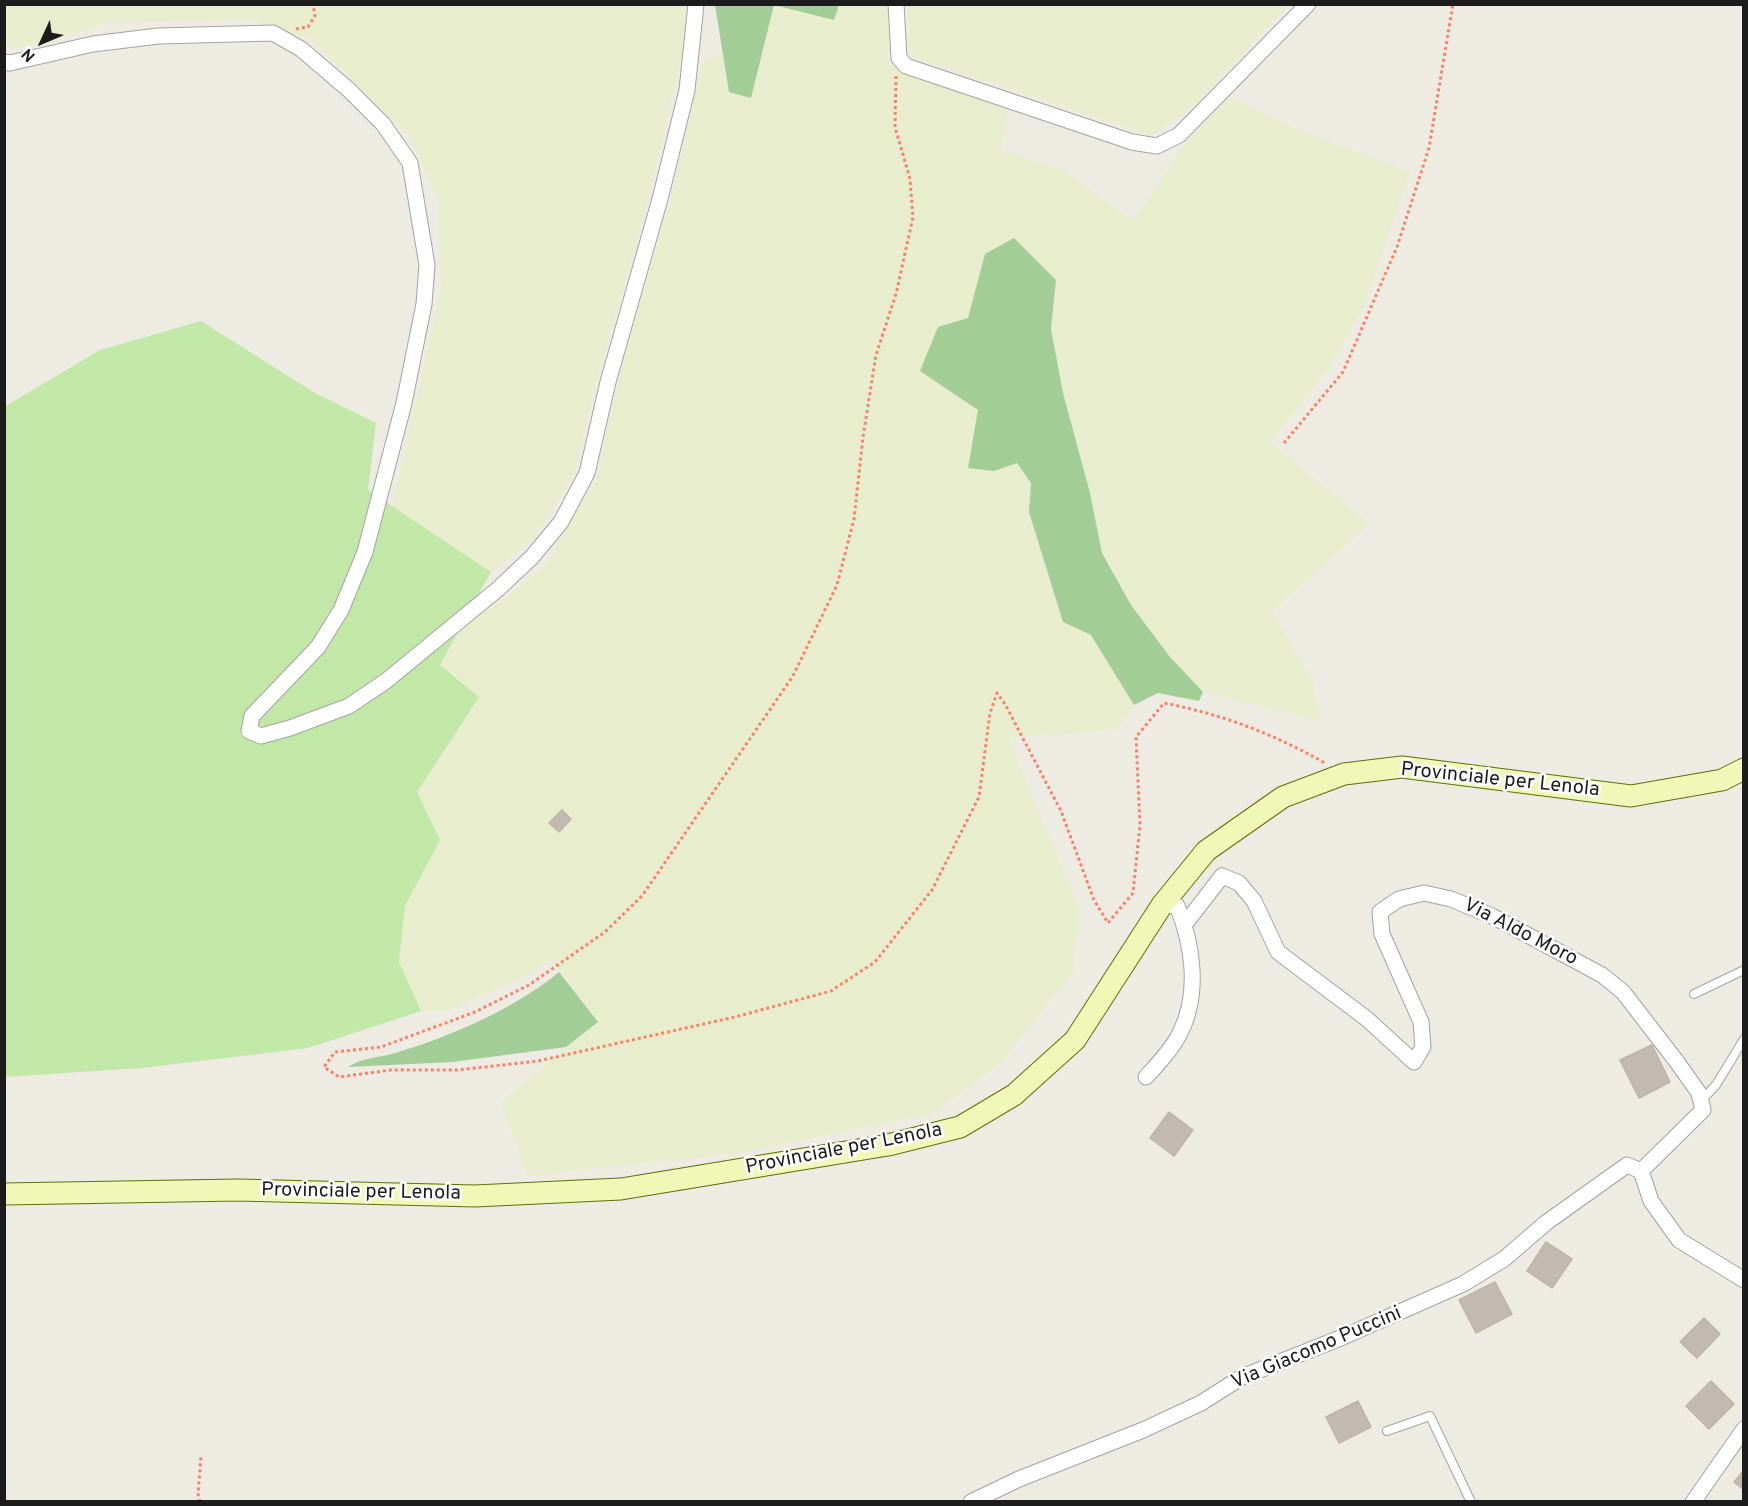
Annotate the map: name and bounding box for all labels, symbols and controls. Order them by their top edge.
north arrow [12,12,72,72]
text: N [18,43,40,66]
street label: Provinciale per Lenola [1399,759,1601,803]
street label: Via Aldo Moro [1459,894,1581,972]
street label: Provinciale per Lenola [744,1119,944,1181]
street label: Provinciale per Lenola [261,1179,461,1207]
street label: Via Giacomo Puccini [1228,1302,1406,1396]

